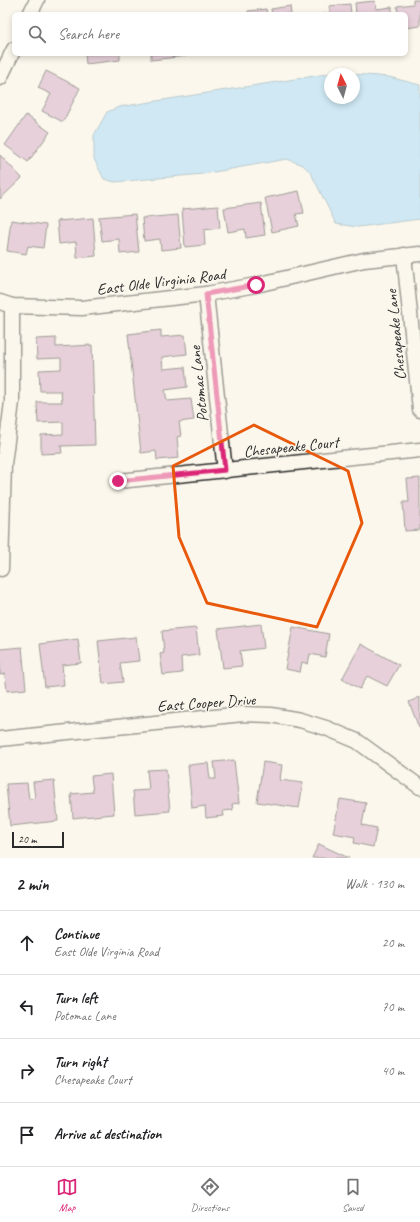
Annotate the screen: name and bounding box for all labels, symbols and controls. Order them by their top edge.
search box [12,12,408,56]
icon: search [26,23,48,45]
text: Search here [58,25,119,44]
north arrow [324,68,360,104]
street label: East Olde Virginia Road [96,264,229,300]
route start [247,276,265,294]
street label: Chesapeake Lane [381,287,411,381]
street label: Potomac Lane [185,343,213,423]
street label: Chesapeake Court [243,432,342,462]
route end [109,472,127,490]
street label: East Cooper Drive [156,689,258,716]
scale bar [12,830,64,849]
text: 20 m [18,832,37,846]
text: 2 min [16,874,49,895]
text: Walk · 130 m [345,876,404,892]
text: Continue [54,925,99,944]
icon: ahead [16,932,38,954]
text: 20 m [382,935,404,951]
text: East Olde Virginia Road [54,944,159,960]
text: Turn left [54,989,97,1008]
icon: left [16,996,38,1018]
text: 70 m [382,999,404,1015]
text: Potomac Lane [54,1008,116,1024]
text: Turn right [54,1053,107,1072]
icon: right [16,1060,38,1082]
text: 40 m [382,1063,404,1079]
text: Chesapeake Court [54,1072,132,1088]
icon: arrive [16,1124,38,1146]
text: Arrive at destination [54,1125,161,1144]
tab: Map [56,1176,78,1214]
tab: Directions [191,1176,229,1214]
tab: Saved [342,1176,364,1214]

